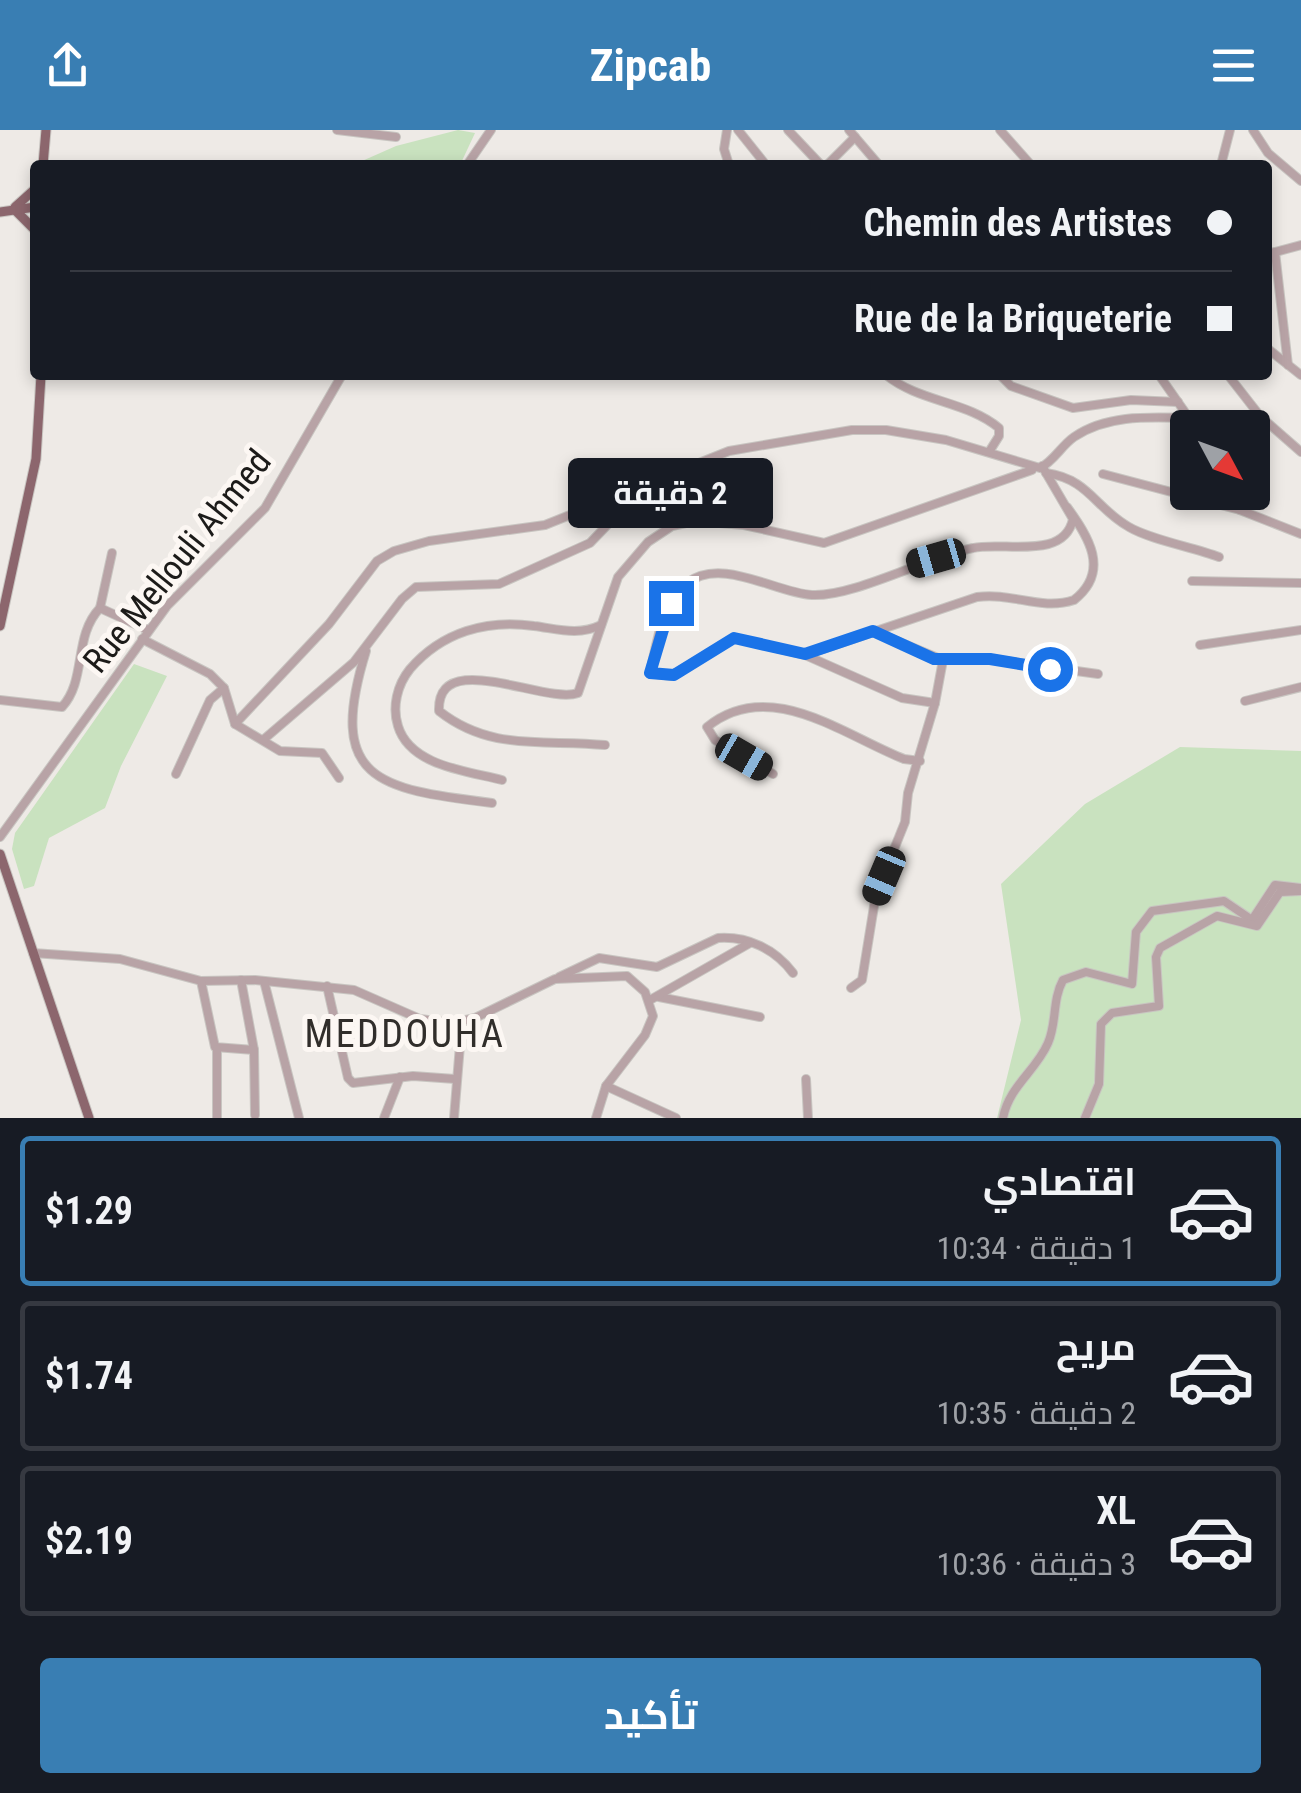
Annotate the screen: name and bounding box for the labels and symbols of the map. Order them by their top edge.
north arrow [1170,410,1270,510]
street label: Rue Mellouli Ahmed [75,442,280,681]
callout: 2 دقيقة [568,458,774,528]
car [903,535,969,581]
route end [649,581,694,626]
route start [1028,647,1073,692]
car [711,729,777,785]
car [858,843,910,909]
district label: MEDDOUHA [305,1012,505,1056]

